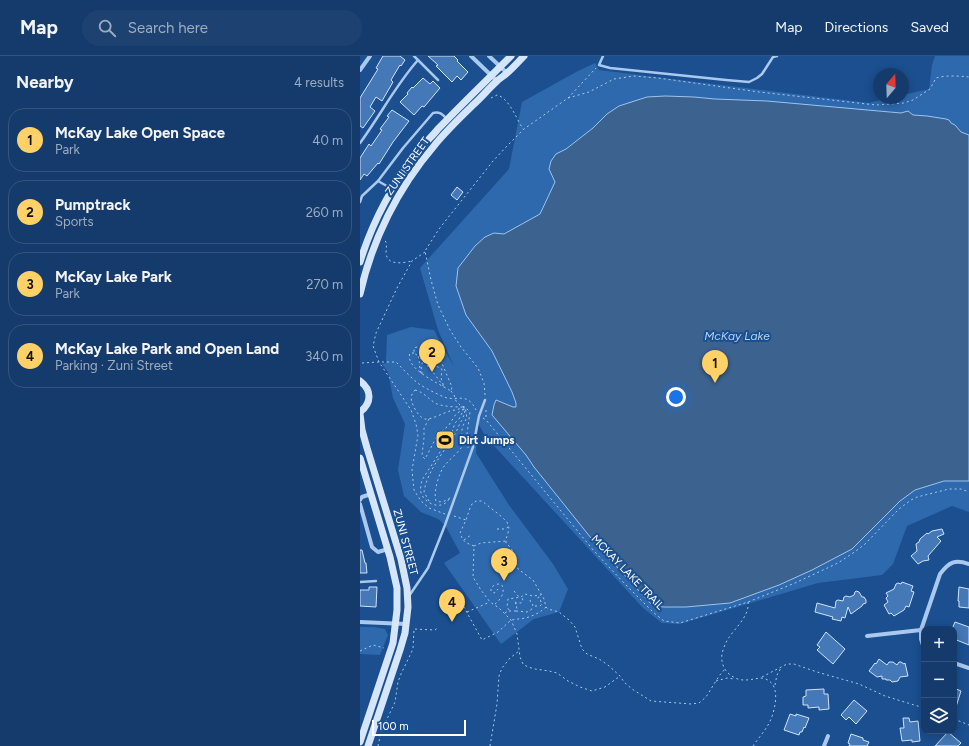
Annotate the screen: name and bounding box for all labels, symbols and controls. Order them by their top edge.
search box [82,10,362,46]
text: Map [20,16,58,39]
icon: search [96,17,118,39]
text: Search here [128,19,208,37]
text: Map [775,19,803,36]
text: Directions [825,19,888,36]
text: Saved [910,19,949,36]
north arrow [873,68,909,104]
text: Nearby [16,72,74,92]
text: 4 results [294,75,344,90]
text: McKay Lake Open Space [55,124,225,142]
text: 1 [27,133,33,148]
text: 40 m [312,133,343,148]
street label: ZUNI STREET [383,135,432,198]
text: Park [55,142,80,157]
text: Pumptrack [55,196,131,214]
text: 2 [26,205,34,220]
text: 260 m [306,205,343,220]
text: Sports [55,214,94,229]
text: McKay Lake Park [55,268,172,286]
text: 3 [26,277,34,292]
text: 270 m [306,277,343,292]
text: Park [55,286,80,301]
water label: McKay Lake [704,329,770,343]
pin: 2 [419,339,445,372]
text: McKay Lake Park and Open Land [55,340,279,358]
text: 4 [26,349,34,364]
text: 340 m [305,349,343,364]
pin: 1 [702,350,728,383]
text: Parking · Zuni Street [55,358,173,373]
your location [666,387,686,407]
sports icon: Dirt Jumps [434,429,456,451]
place label: Dirt Jumps [459,434,514,447]
street label: ZUNI STREET [390,508,421,577]
street label: MCKAY LAKE TRAIL [589,532,667,613]
pin: 3 [491,548,517,581]
pin: 4 [439,589,465,622]
map controls [921,626,957,734]
button: + [921,626,957,662]
button: − [921,662,957,698]
button: layers [921,698,957,734]
scale bar [372,718,466,737]
text: 100 m [378,720,409,733]

